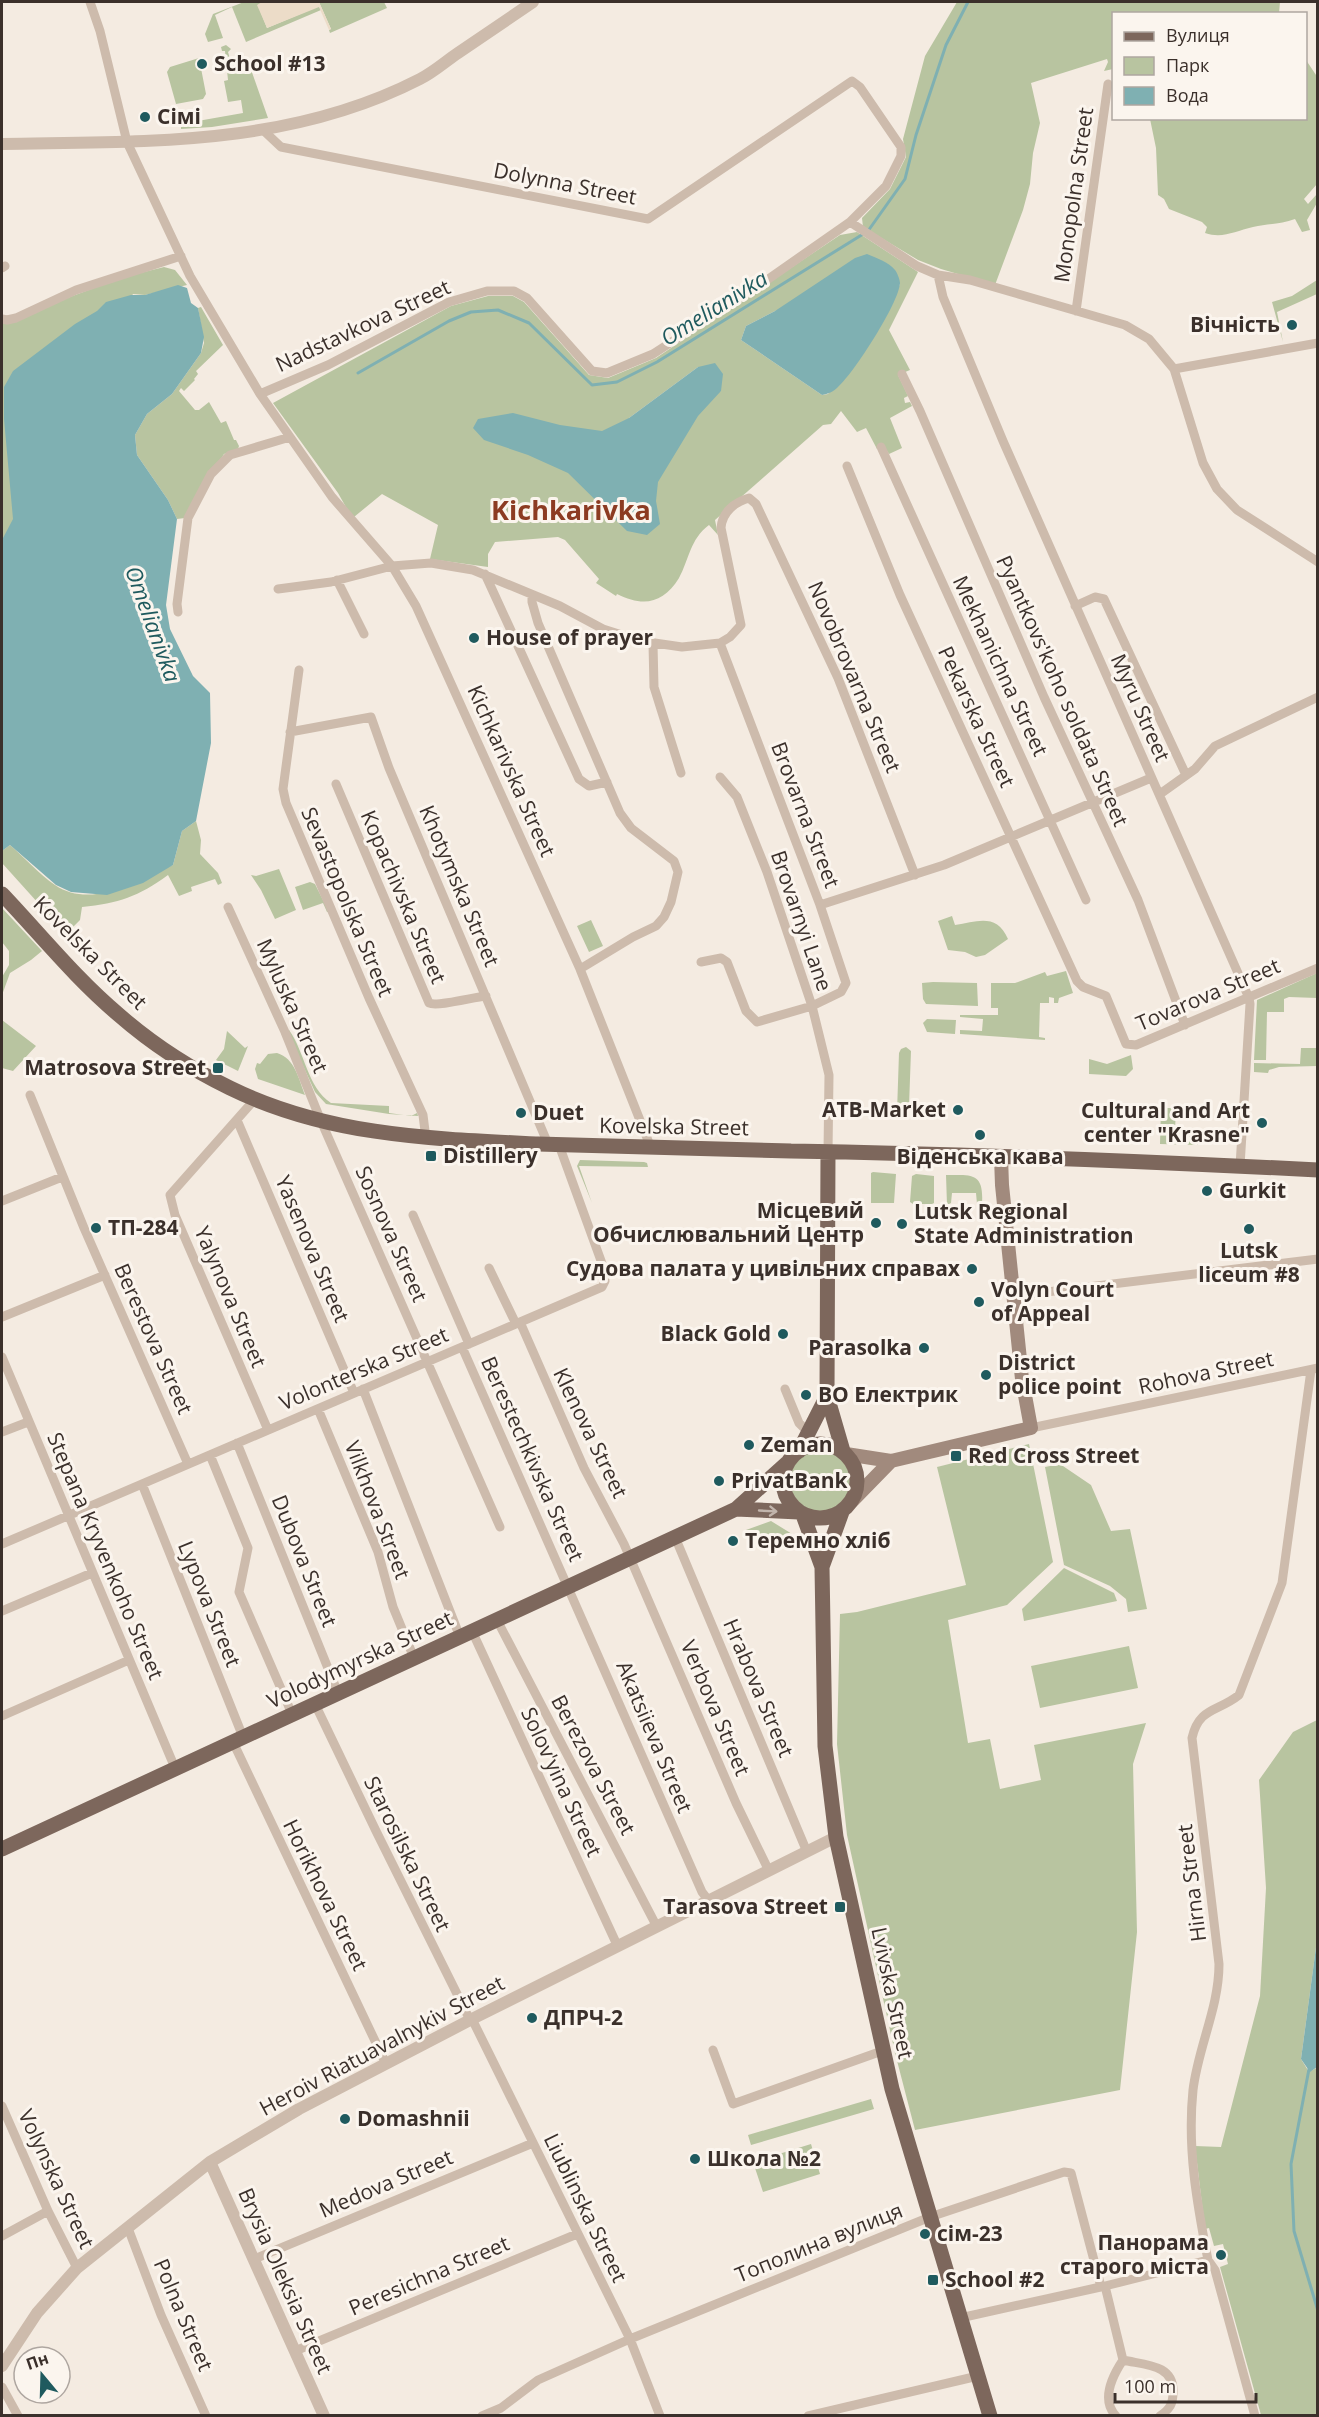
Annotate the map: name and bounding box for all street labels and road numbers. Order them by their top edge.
street label: Monopolna Street [1047,106,1099,284]
street label: Dolynna Street [491,155,639,211]
street label: Nadstavkova Street [271,272,455,378]
street label: Pyantkovsʹkoho soldata Street [990,551,1135,830]
street label: Mekhanichna Street [947,571,1055,760]
street label: Novobrovarna Street [802,577,908,776]
street label: Pekarska Street [932,642,1022,792]
street label: Myru Street [1105,649,1177,766]
street label: Kichkarivska Street [462,680,562,861]
street label: Brovarna Street [765,738,847,892]
street label: Khotymska Street [413,801,507,971]
street label: Sevastopolska Street [295,803,401,1001]
street label: Kopachivska Street [355,806,453,987]
street label: Brovarnyi Lane [765,847,839,995]
street label: Kovelska Street [28,889,154,1015]
street label: Myluska Street [251,934,335,1077]
street label: Tovarova Street [1131,951,1284,1037]
street label: Kovelska Street [599,1111,749,1141]
street label: Sosnova Street [349,1161,434,1306]
street label: Yasenova Street [269,1171,356,1326]
street label: Yalynova Street [189,1222,273,1372]
street label: Berestova Street [108,1259,200,1418]
street label: Volonterska Street [275,1320,452,1416]
street label: Rohova Street [1136,1344,1276,1400]
street label: Berestechkivska Street [475,1352,591,1566]
street label: Klenova Street [547,1363,635,1502]
street label: Stepana Kryvenkoho Street [41,1428,171,1683]
street label: Vilkhova Street [339,1437,417,1583]
street label: Dubova Street [266,1491,344,1631]
street label: Lypova Street [172,1537,248,1671]
street label: Volodymyrska Street [262,1604,457,1714]
street label: Hrabova Street [717,1614,801,1761]
street label: Verbova Street [675,1636,757,1780]
street label: Akatsiieva Street [610,1657,699,1817]
street label: Berezova Street [545,1690,643,1839]
street label: Solov'yina Street [515,1702,609,1861]
street label: Starosilska Street [358,1771,458,1936]
street label: Horikhova Street [277,1814,375,1975]
street label: Hirna Street [1170,1823,1212,1943]
street label: Lvivska Street [865,1924,921,2061]
street label: Heroiv Riatuavalnykiv Street [254,1969,509,2122]
street label: Volynska Street [12,2104,101,2253]
street label: Liublinska Street [538,2128,634,2287]
street label: Medova Street [315,2142,457,2224]
street label: Brysia Oleksia Street [232,2183,340,2378]
street label: Тополина вулиця [731,2196,907,2288]
street label: Peresichna Street [344,2229,513,2322]
street label: Polna Street [148,2254,220,2375]

